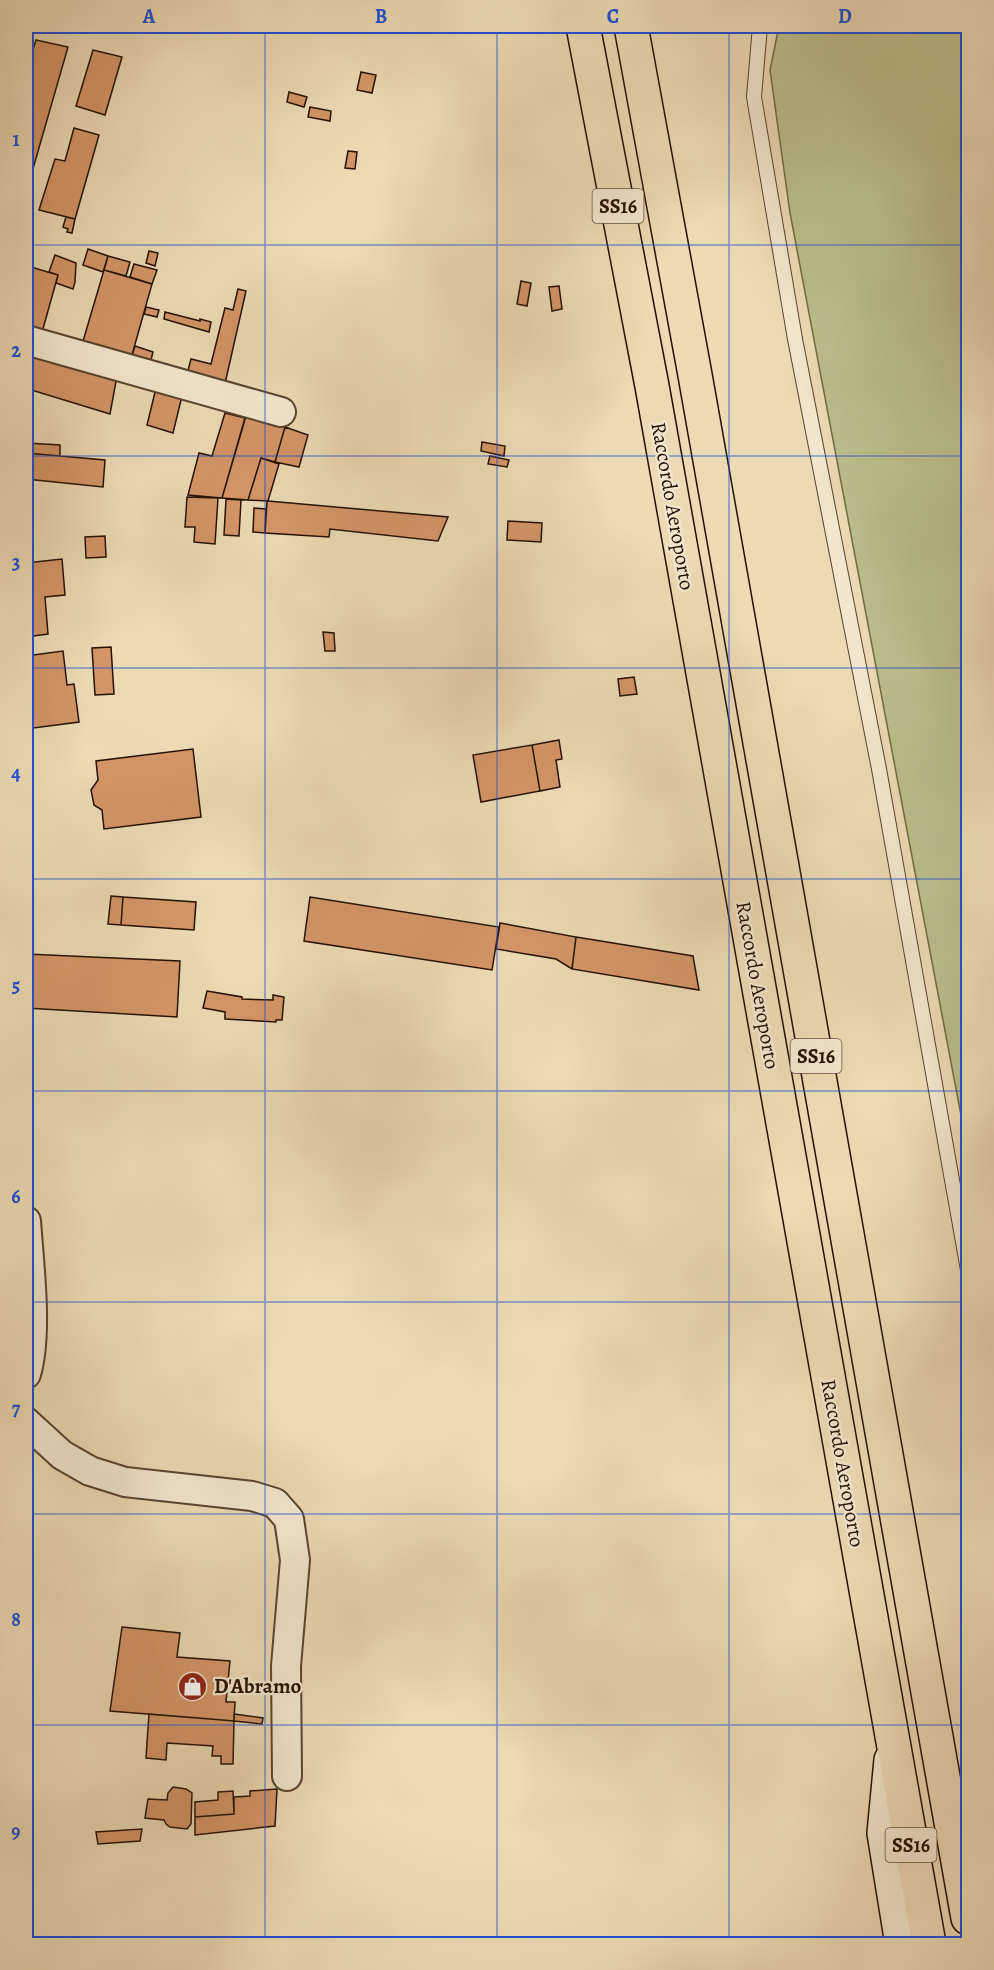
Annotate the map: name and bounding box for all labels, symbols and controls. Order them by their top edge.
text: A [142,3,156,30]
text: B [375,3,387,30]
text: C [607,3,619,30]
text: D [838,3,852,30]
text: 1 [12,126,20,153]
road number: SS16 [592,189,644,223]
text: 2 [11,337,21,364]
street label: Raccordo Aeroporto [644,420,702,592]
text: 3 [12,549,20,576]
text: 4 [11,760,21,787]
street label: Raccordo Aeroporto [729,899,787,1071]
text: 5 [12,972,20,999]
road number: SS16 [790,1039,842,1073]
text: 6 [11,1183,21,1210]
street label: Raccordo Aeroporto [814,1377,872,1549]
text: 7 [12,1395,21,1422]
text: 8 [11,1606,21,1633]
shop icon: D'Abramo [177,1670,209,1702]
place label: D'Abramo [214,1672,302,1700]
text: 9 [11,1818,21,1845]
road number: SS16 [886,1828,936,1862]

